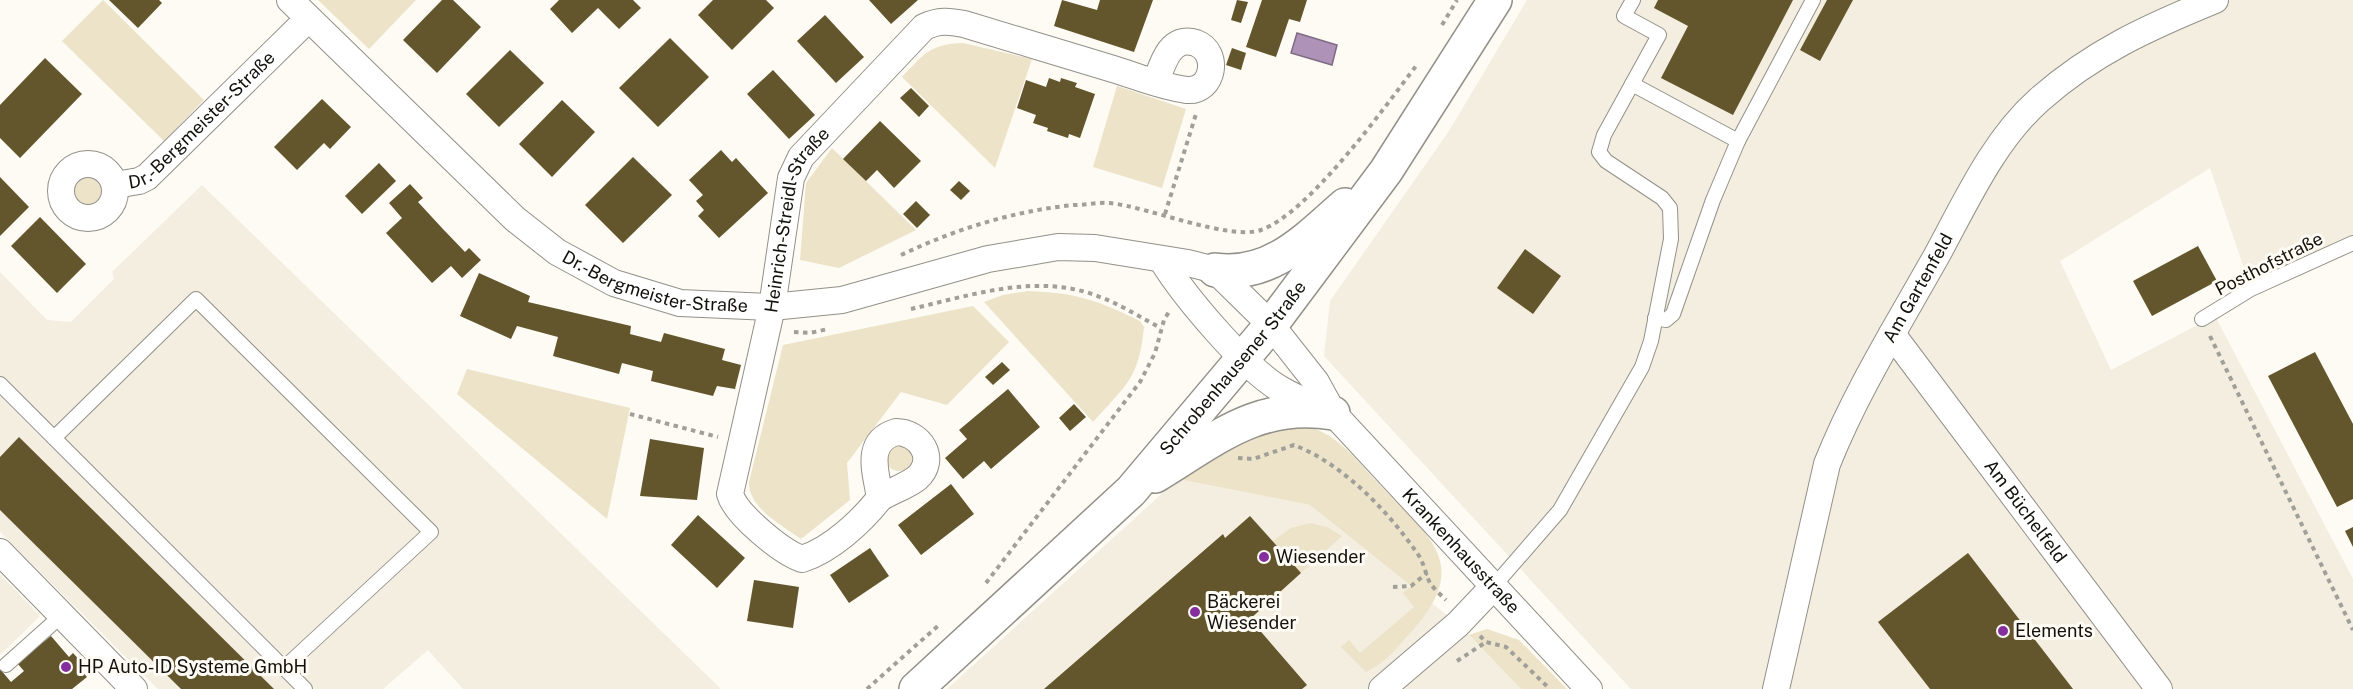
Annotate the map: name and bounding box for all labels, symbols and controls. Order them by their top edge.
street label: Dr.-Bergmeister-Straße [127,47,279,193]
street label: Heinrich-Streidl-Straße [760,123,833,314]
street label: Posthofstraße [2211,227,2326,300]
street label: Am Gartenfeld [1878,229,1957,346]
street label: Dr.-Bergmeister-Straße [559,246,748,316]
street label: Schrobenhausener Straße [1155,277,1310,459]
street label: Am Büchelfeld [1980,455,2071,567]
street label: Krankenhausstraße [1398,484,1524,617]
place label: Wiesender [1276,546,1365,567]
marker: Wiesender [1257,550,1271,564]
place label: Bäckerei Wiesender [1207,591,1296,633]
marker: Bäckerei Wiesender [1188,605,1202,619]
place label: Elements [2015,620,2093,641]
marker: Elements [1996,624,2010,638]
place label: HP Auto-ID Systeme GmbH [78,656,307,677]
marker: HP Auto-ID Systeme GmbH [59,660,73,674]

